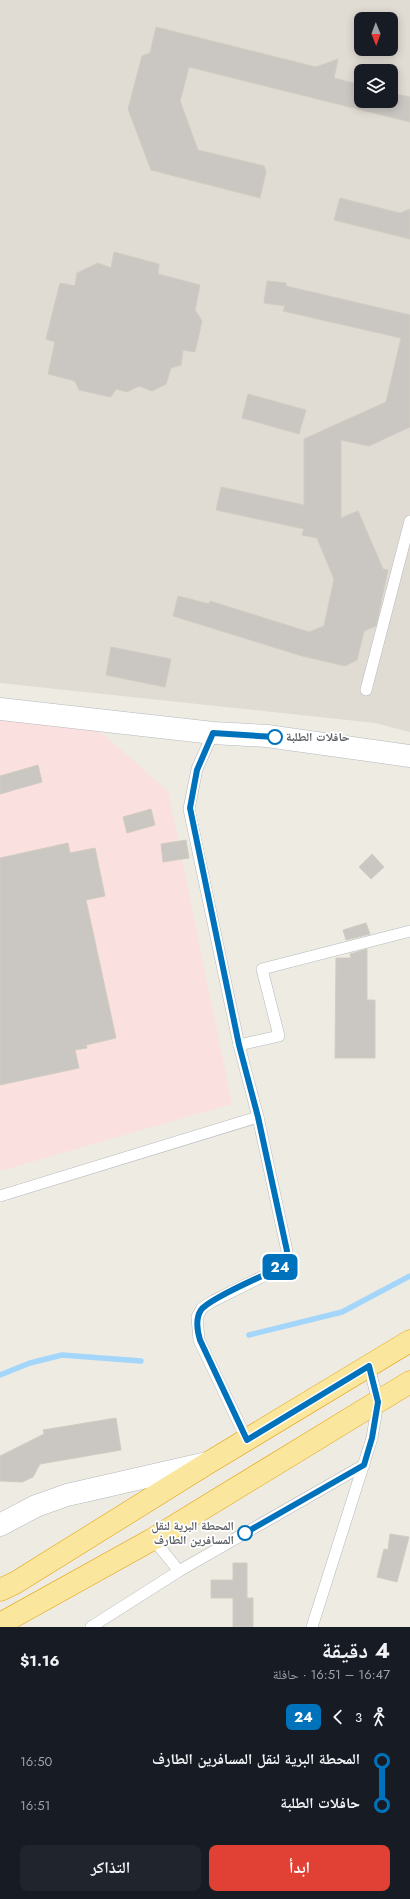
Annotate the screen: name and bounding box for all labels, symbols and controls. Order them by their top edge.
north arrow [354,12,398,56]
map controls [354,12,398,108]
button: layers [354,64,398,108]
place label: حافلات الطلبة [286,728,350,746]
marker: حافلات الطلبة [267,729,283,745]
line badge: 24 [262,1254,298,1280]
text: 24 [271,1257,289,1277]
place label: المحطة البرية لنقل المسافرين الطارف [151,1517,234,1549]
marker: المحطة البرية لنقل المسافرين الطارف [237,1525,253,1541]
text: 4 دقيقة [322,1634,390,1666]
text: $1.16 [20,1650,59,1672]
text: 16:47 – 16:51 · حافلة [273,1665,390,1684]
icon: back [327,1706,349,1728]
icon: walk [368,1706,390,1728]
text: 24 [294,1707,313,1727]
text: 3 [355,1708,362,1727]
text: المحطة البرية لنقل المسافرين الطارف [152,1748,360,1770]
text: 16:50 [20,1752,52,1771]
text: حافلات الطلبة [280,1792,360,1814]
text: 16:51 [20,1796,50,1815]
button: التذاكر [20,1845,201,1891]
button: ابدأ [209,1845,390,1891]

